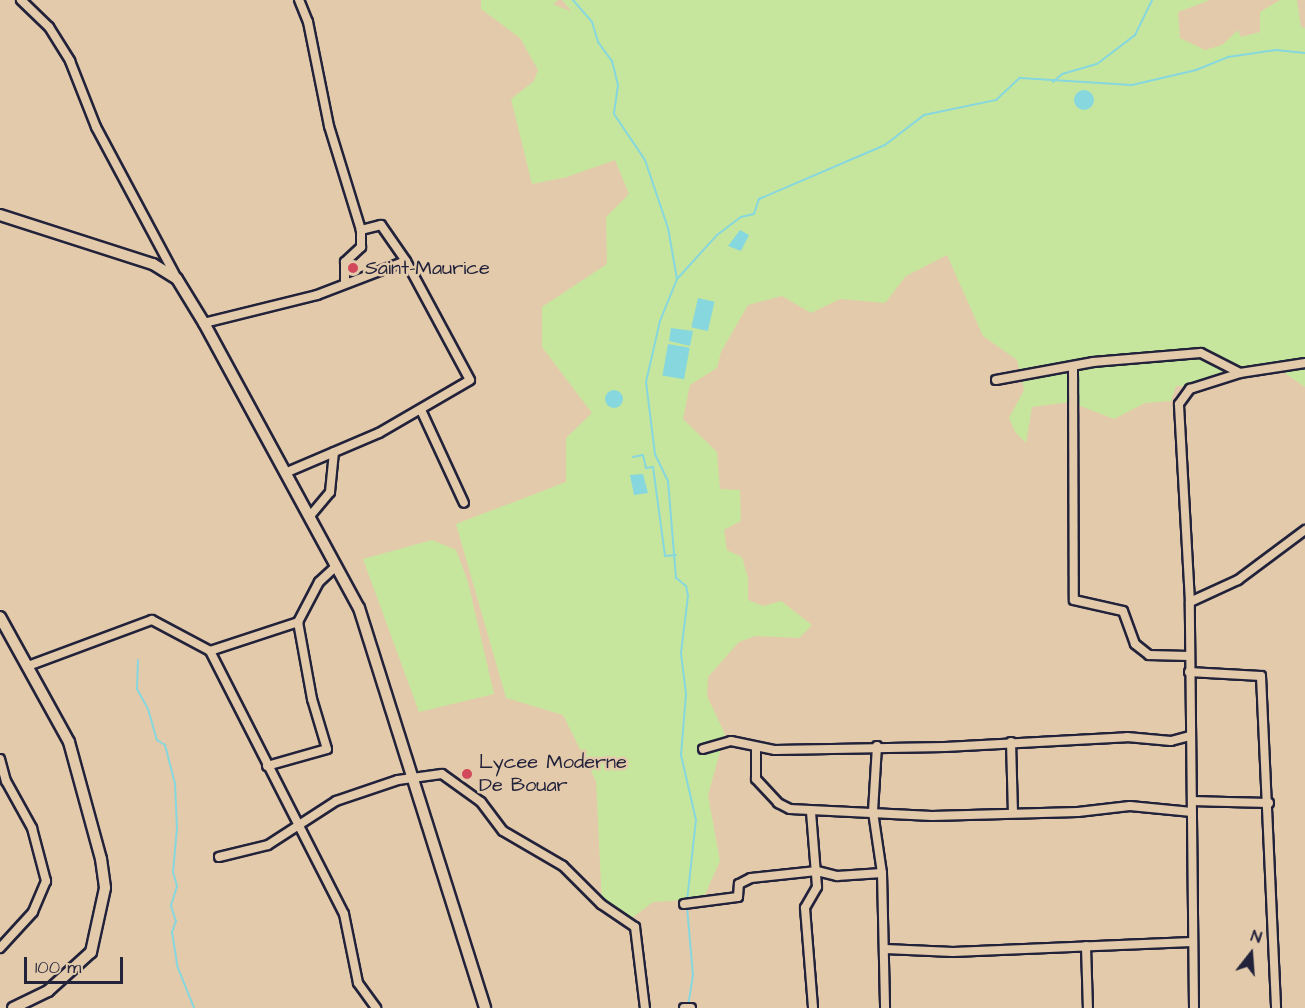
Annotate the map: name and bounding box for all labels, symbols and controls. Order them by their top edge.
place label: Saint-Maurice [365,256,490,280]
marker: Saint-Maurice [346,261,360,275]
place label: Lycee Moderne De Bouar [479,750,627,797]
marker: Lycee Moderne De Bouar [460,767,474,781]
north arrow [1221,924,1281,984]
text: N [1248,925,1264,949]
scale bar [27,945,126,983]
text: 100 m [35,955,81,980]

